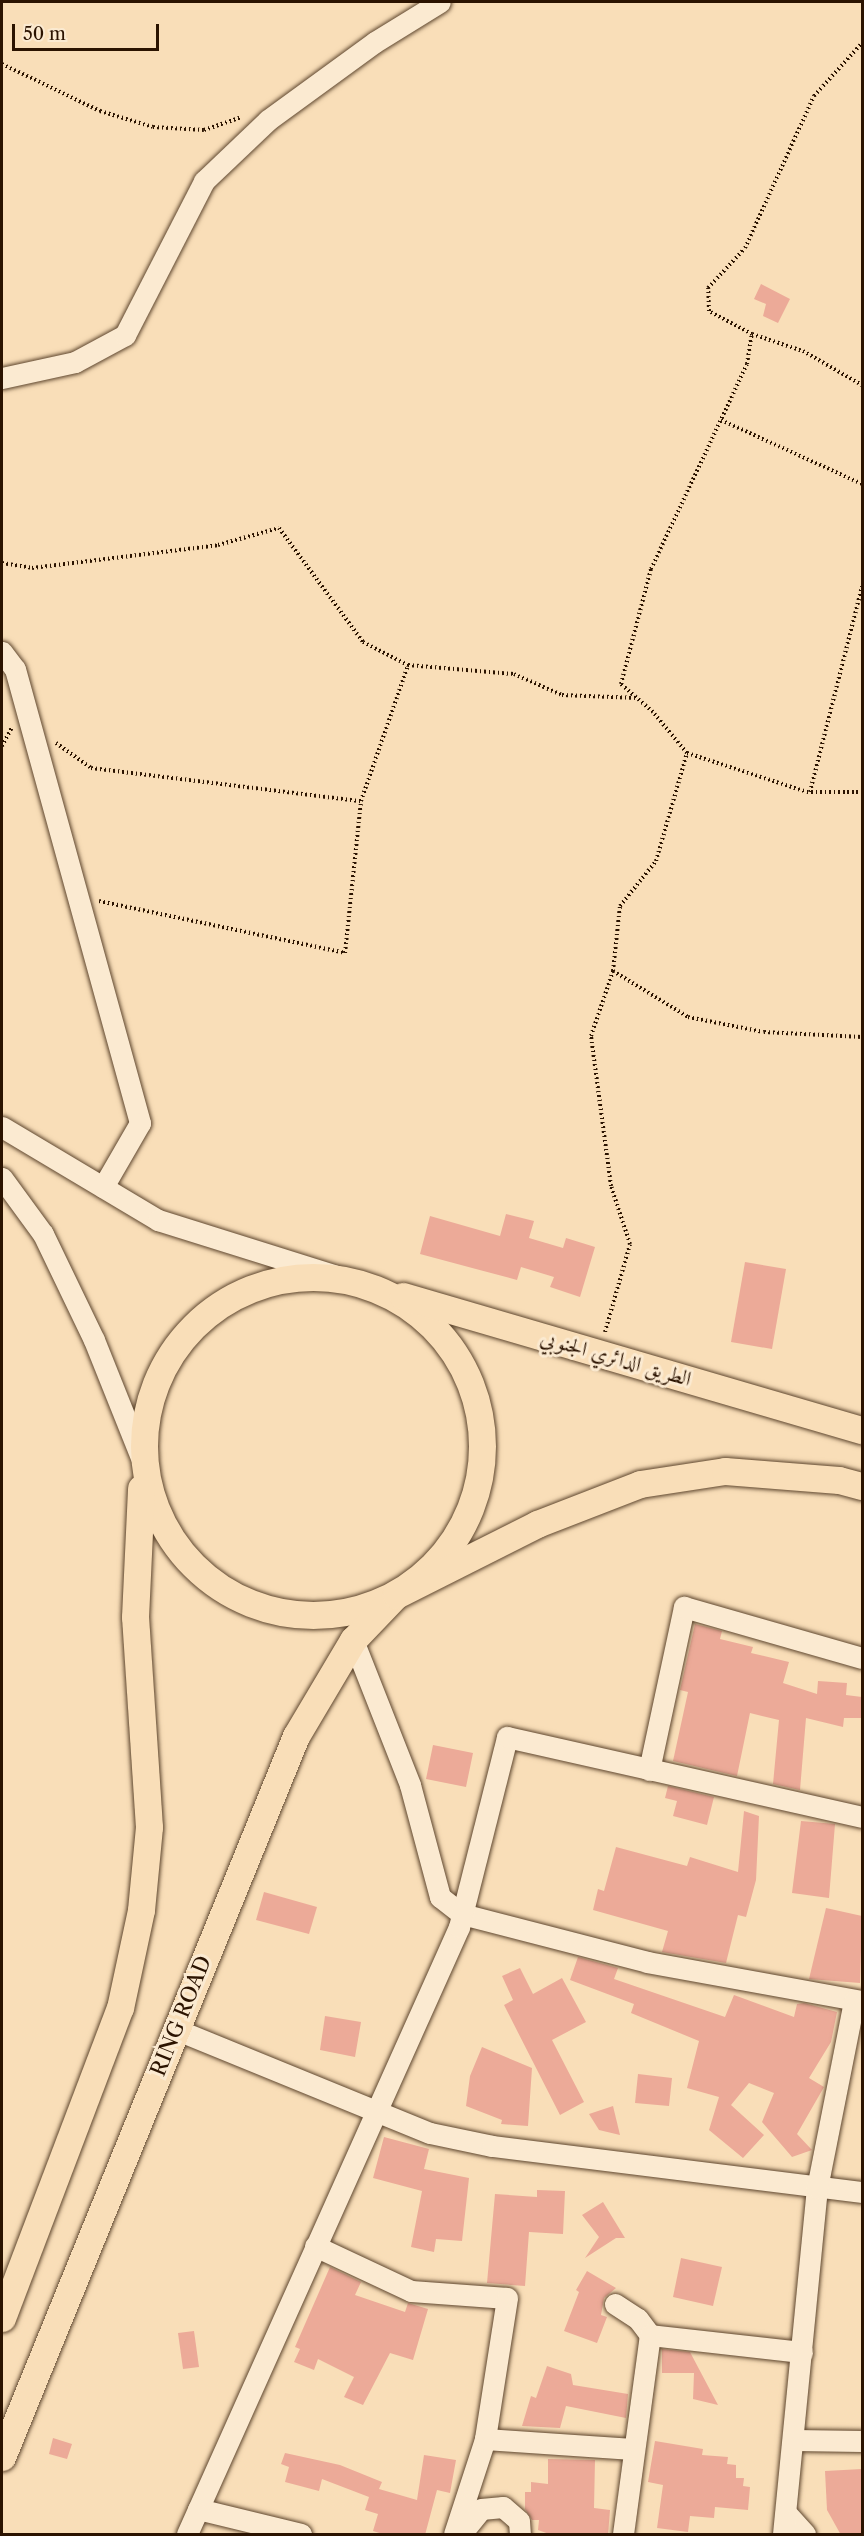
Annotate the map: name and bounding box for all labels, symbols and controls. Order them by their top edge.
scale bar [15,12,162,50]
text: 50 m [23,23,66,45]
street label: الطريق الدائري الجنوبي [538,1324,694,1392]
street label: RING ROAD [145,1952,217,2080]

